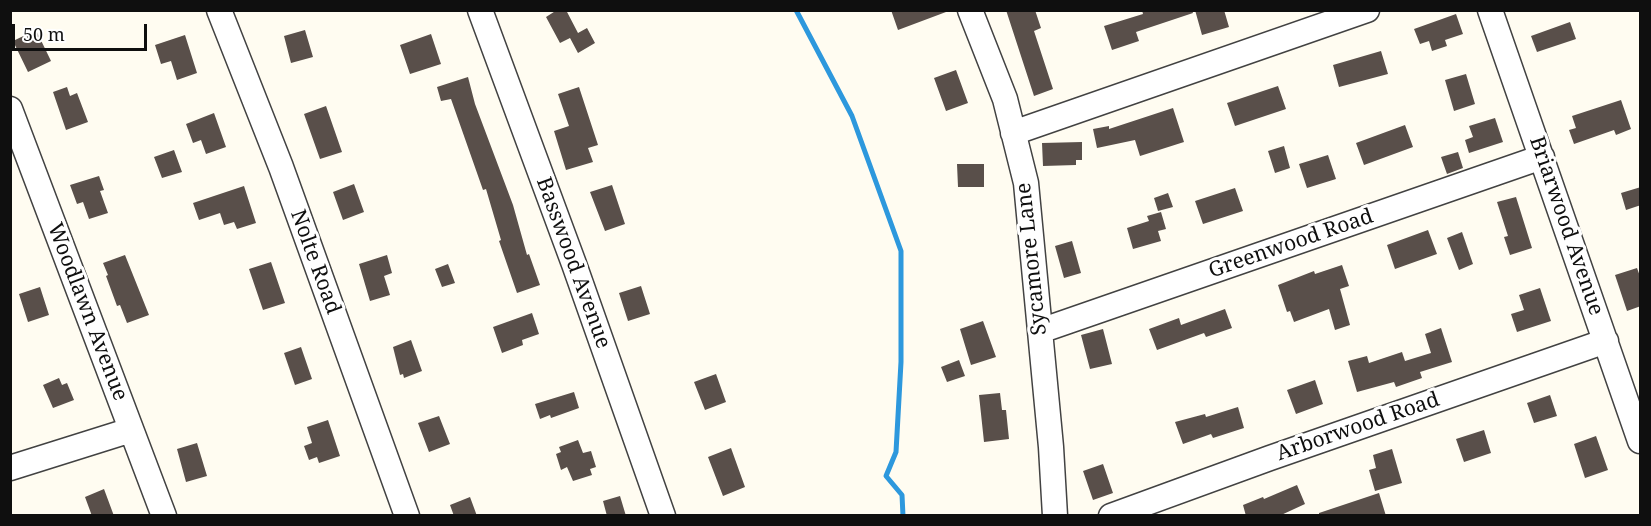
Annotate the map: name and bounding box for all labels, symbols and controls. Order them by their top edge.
scale bar [15,12,150,50]
text: 50 m [23,22,65,46]
street label: Briarwood Avenue [1524,133,1608,319]
street label: Basswood Avenue [530,174,616,352]
street label: Sycamore Lane [1011,181,1053,337]
street label: Greenwood Road [1205,204,1377,284]
street label: Nolte Road [284,206,346,318]
street label: Woodlawn Avenue [41,220,133,404]
street label: Arborwood Road [1273,387,1443,467]

